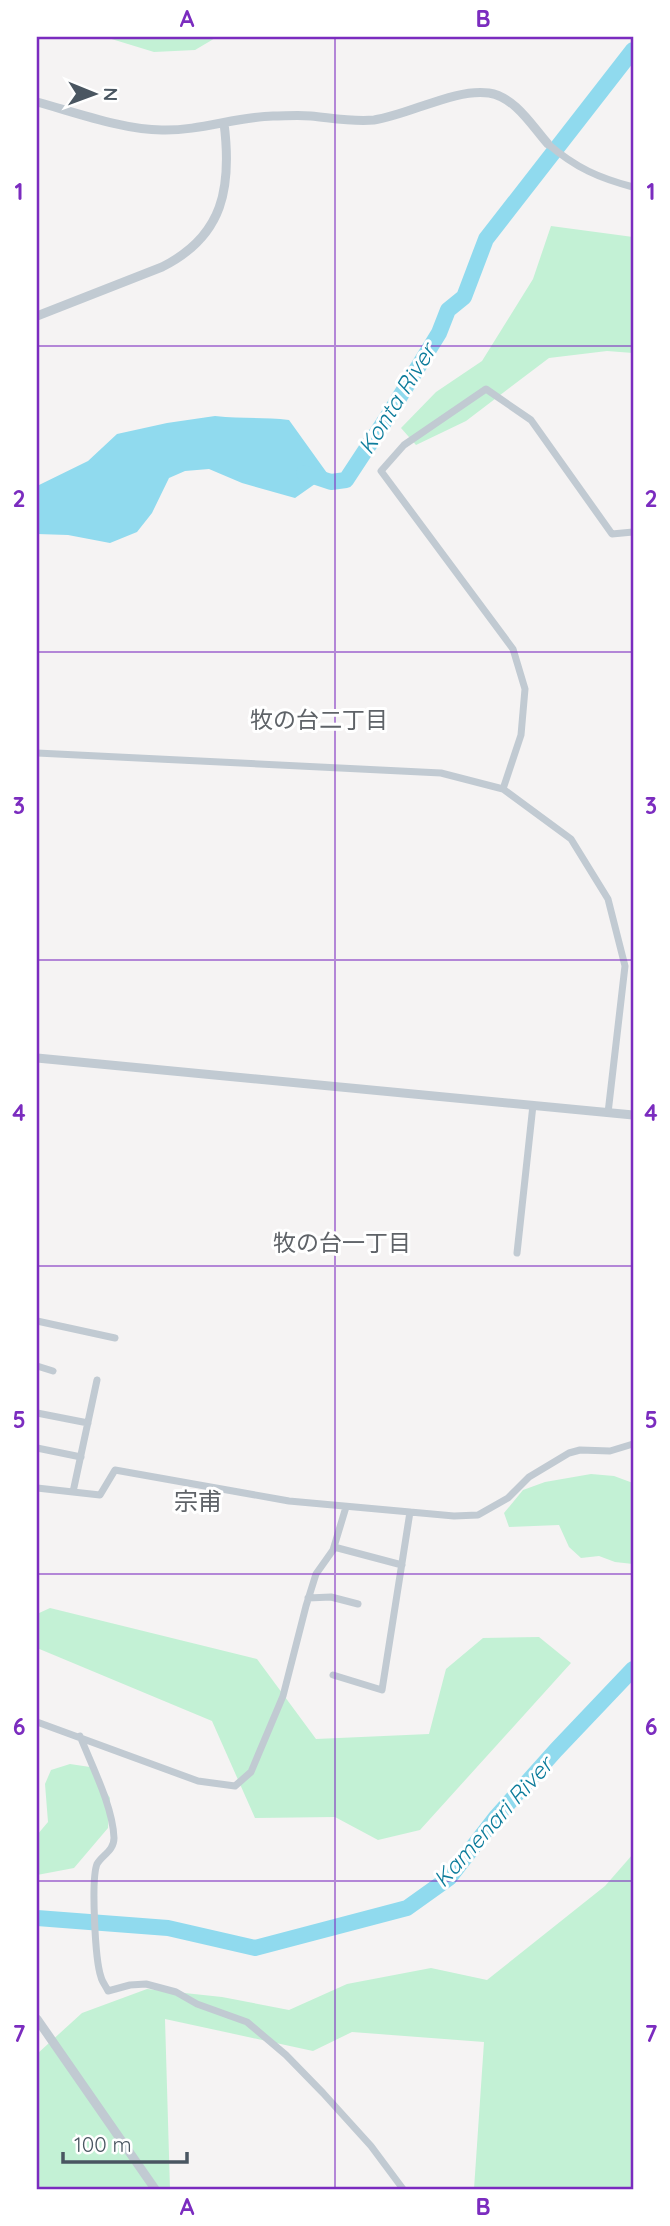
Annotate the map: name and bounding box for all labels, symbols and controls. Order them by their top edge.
text: A [180,4,195,33]
text: B [475,4,491,33]
north arrow [60,60,130,130]
text: N [99,87,123,101]
text: 1 [15,177,23,206]
text: 1 [647,177,655,206]
water label: Konta River [351,336,444,459]
text: 2 [12,484,26,513]
text: 2 [644,484,658,513]
district label: 牧の台二丁目 [250,705,388,734]
text: 3 [13,791,25,820]
text: 3 [645,791,657,820]
text: 4 [12,1098,26,1127]
text: 4 [644,1098,658,1127]
district label: 牧の台一丁目 [273,1228,411,1257]
text: 5 [12,1405,26,1434]
text: 5 [644,1405,658,1434]
district label: 宗甫 [174,1486,222,1516]
text: 6 [13,1712,25,1741]
text: 6 [645,1712,657,1741]
water label: Kamenari River [427,1748,561,1893]
text: 7 [13,2019,26,2048]
text: 7 [645,2019,658,2048]
scale bar [63,2121,187,2165]
text: 100 m [74,2131,132,2157]
text: A [180,2192,195,2221]
text: B [475,2192,491,2221]

